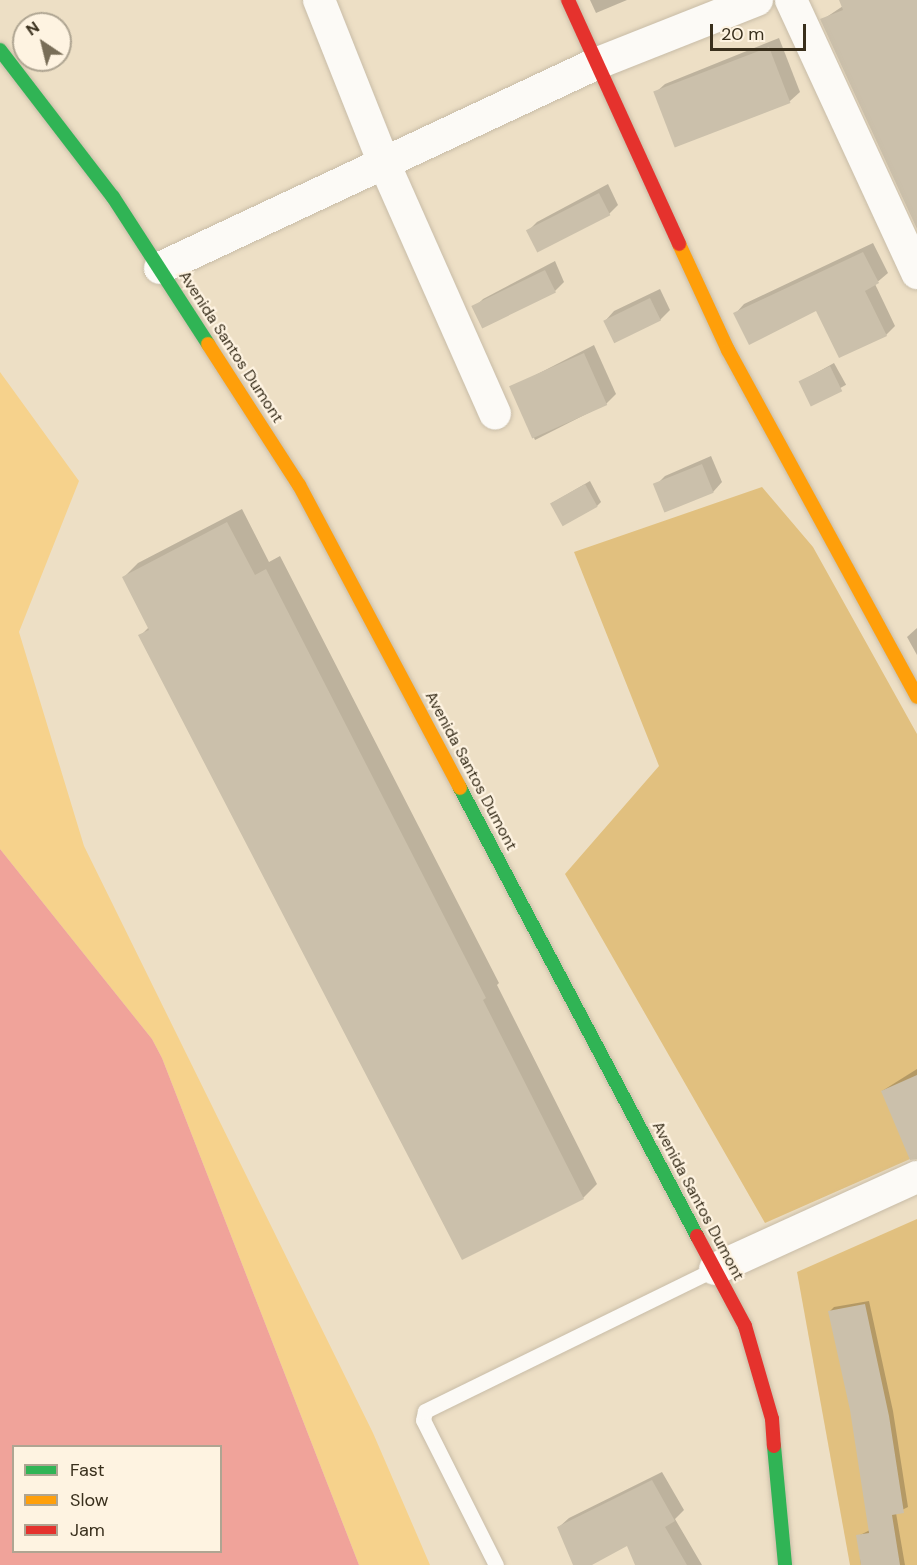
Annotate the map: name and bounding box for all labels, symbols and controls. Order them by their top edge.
north arrow [12,12,72,72]
scale bar [713,12,809,50]
text: N [22,17,43,40]
text: 20 m [721,22,764,46]
street label: Avenida Santos Dumont [175,267,287,427]
street label: Avenida Santos Dumont [421,688,521,854]
street label: Avenida Santos Dumont [648,1118,748,1284]
legend [12,1445,222,1553]
text: Fast [70,1458,105,1482]
text: Slow [70,1488,109,1512]
text: Jam [70,1518,105,1542]

